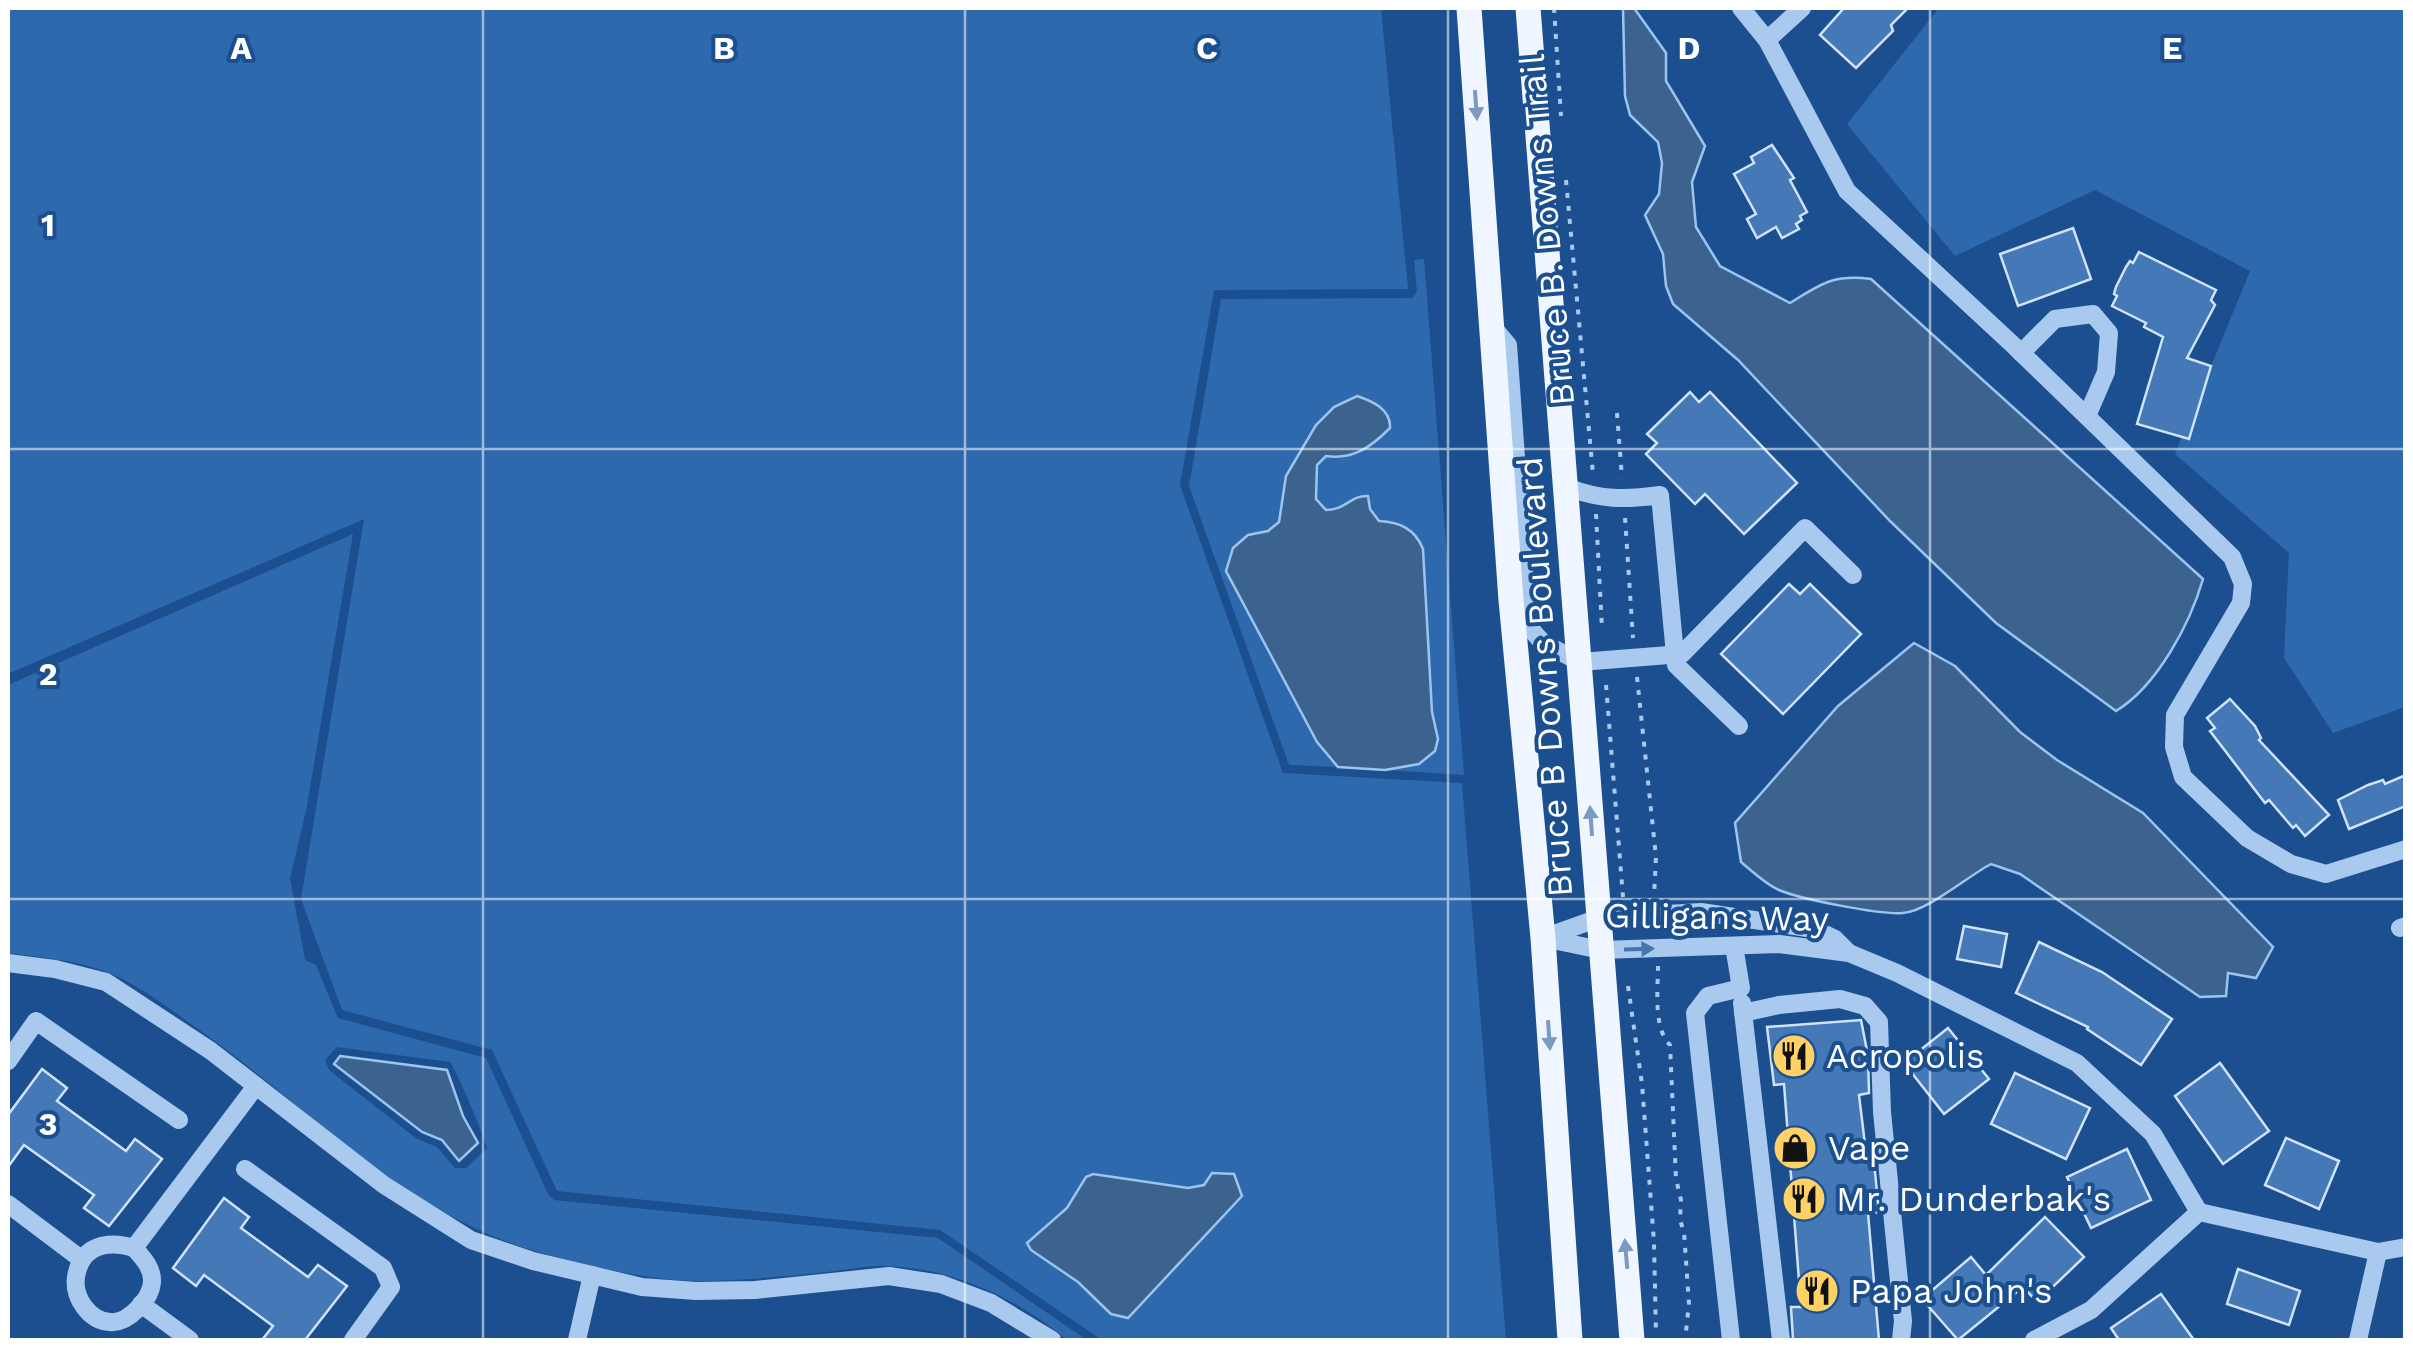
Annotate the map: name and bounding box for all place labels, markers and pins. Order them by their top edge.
restaurant icon: Acropolis [1771,1033,1817,1079]
place label: Acropolis [1826,1035,1985,1077]
shop icon: Vape [1772,1125,1818,1171]
place label: Vape [1828,1127,1911,1169]
restaurant icon: Mr. Dunderbak's [1781,1176,1827,1222]
place label: Mr. Dunderbak's [1836,1178,2111,1220]
restaurant icon: Papa John's [1794,1268,1840,1314]
place label: Papa John's [1850,1270,2052,1312]

